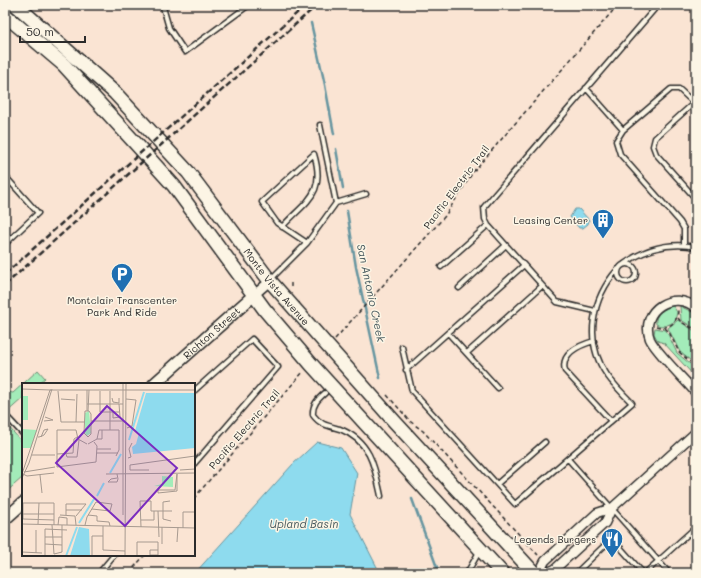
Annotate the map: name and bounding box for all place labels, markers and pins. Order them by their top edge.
building icon: Leasing Center [590,207,616,240]
place label: Leasing Center [513,213,588,227]
parking icon: Montclair Transcenter Park And Ride [109,261,135,294]
place label: Montclair Transcenter Park And Ride [67,293,177,319]
restaurant icon: Legends Burgers [599,526,625,559]
place label: Legends Burgers [514,532,596,546]

